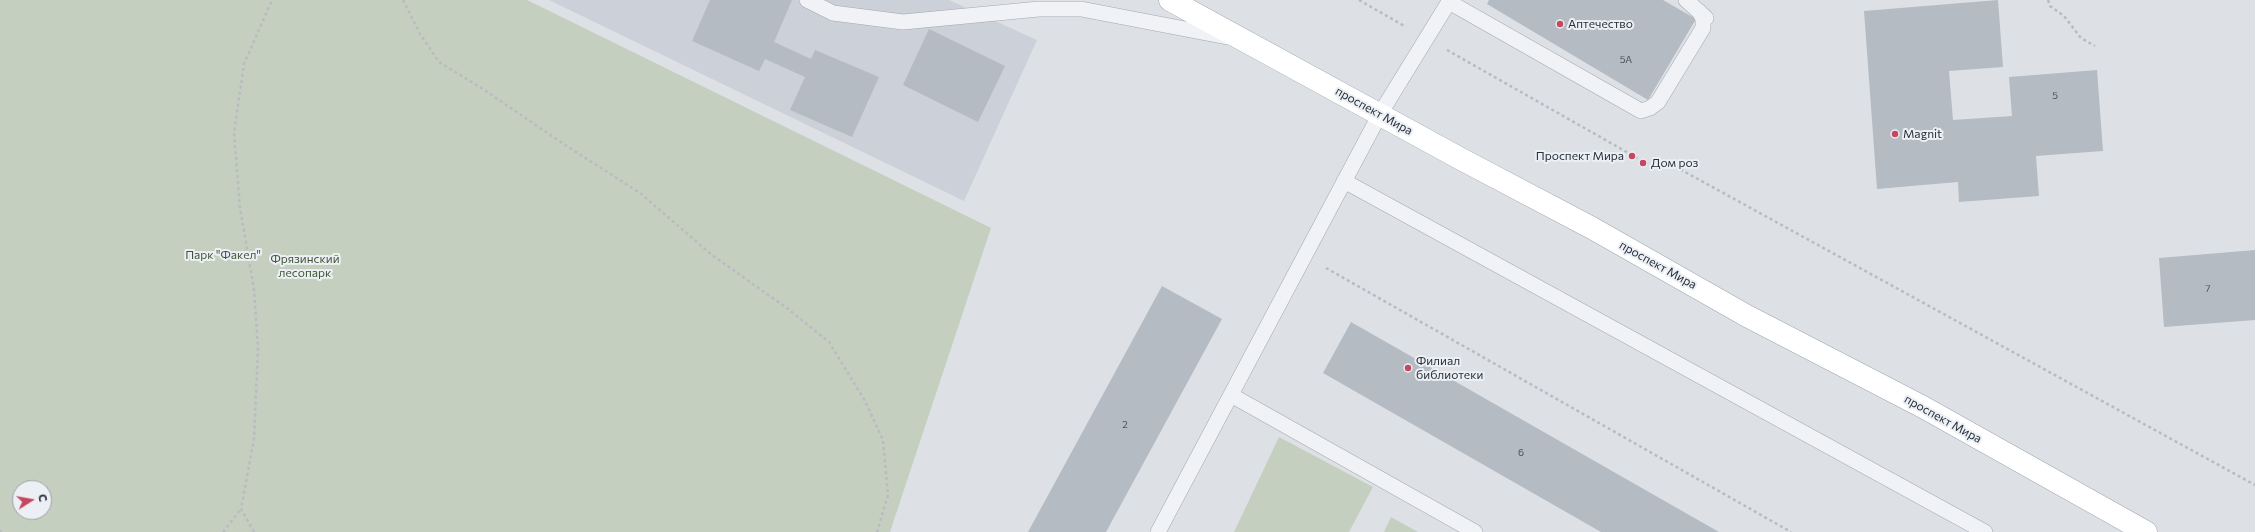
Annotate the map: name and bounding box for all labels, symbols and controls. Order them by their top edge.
place label: Аптечество [1568,17,1633,31]
marker: Аптечество [1555,19,1565,29]
house number: 5А [1620,54,1632,66]
street label: проспект Мира [1333,84,1415,138]
house number: 5 [2052,90,2058,102]
place label: Magnit [1903,127,1942,141]
marker: Magnit [1890,129,1900,139]
place label: Проспект Мира [1536,149,1624,163]
marker: Проспект Мира [1627,151,1637,161]
place label: Дом роз [1651,156,1698,170]
marker: Дом роз [1638,158,1648,168]
street label: проспект Мира [1617,238,1699,292]
park label: Парк "Факел" [185,248,261,262]
park label: Фрязинский лесопарк [270,252,340,280]
house number: 7 [2205,283,2211,295]
place label: Филиал библиотеки [1416,354,1483,382]
marker: Филиал библиотеки [1403,363,1413,373]
street label: проспект Мира [1902,392,1984,446]
house number: 2 [1122,419,1128,431]
house number: 6 [1518,447,1524,459]
north arrow [12,480,52,520]
text: С [36,493,50,503]

